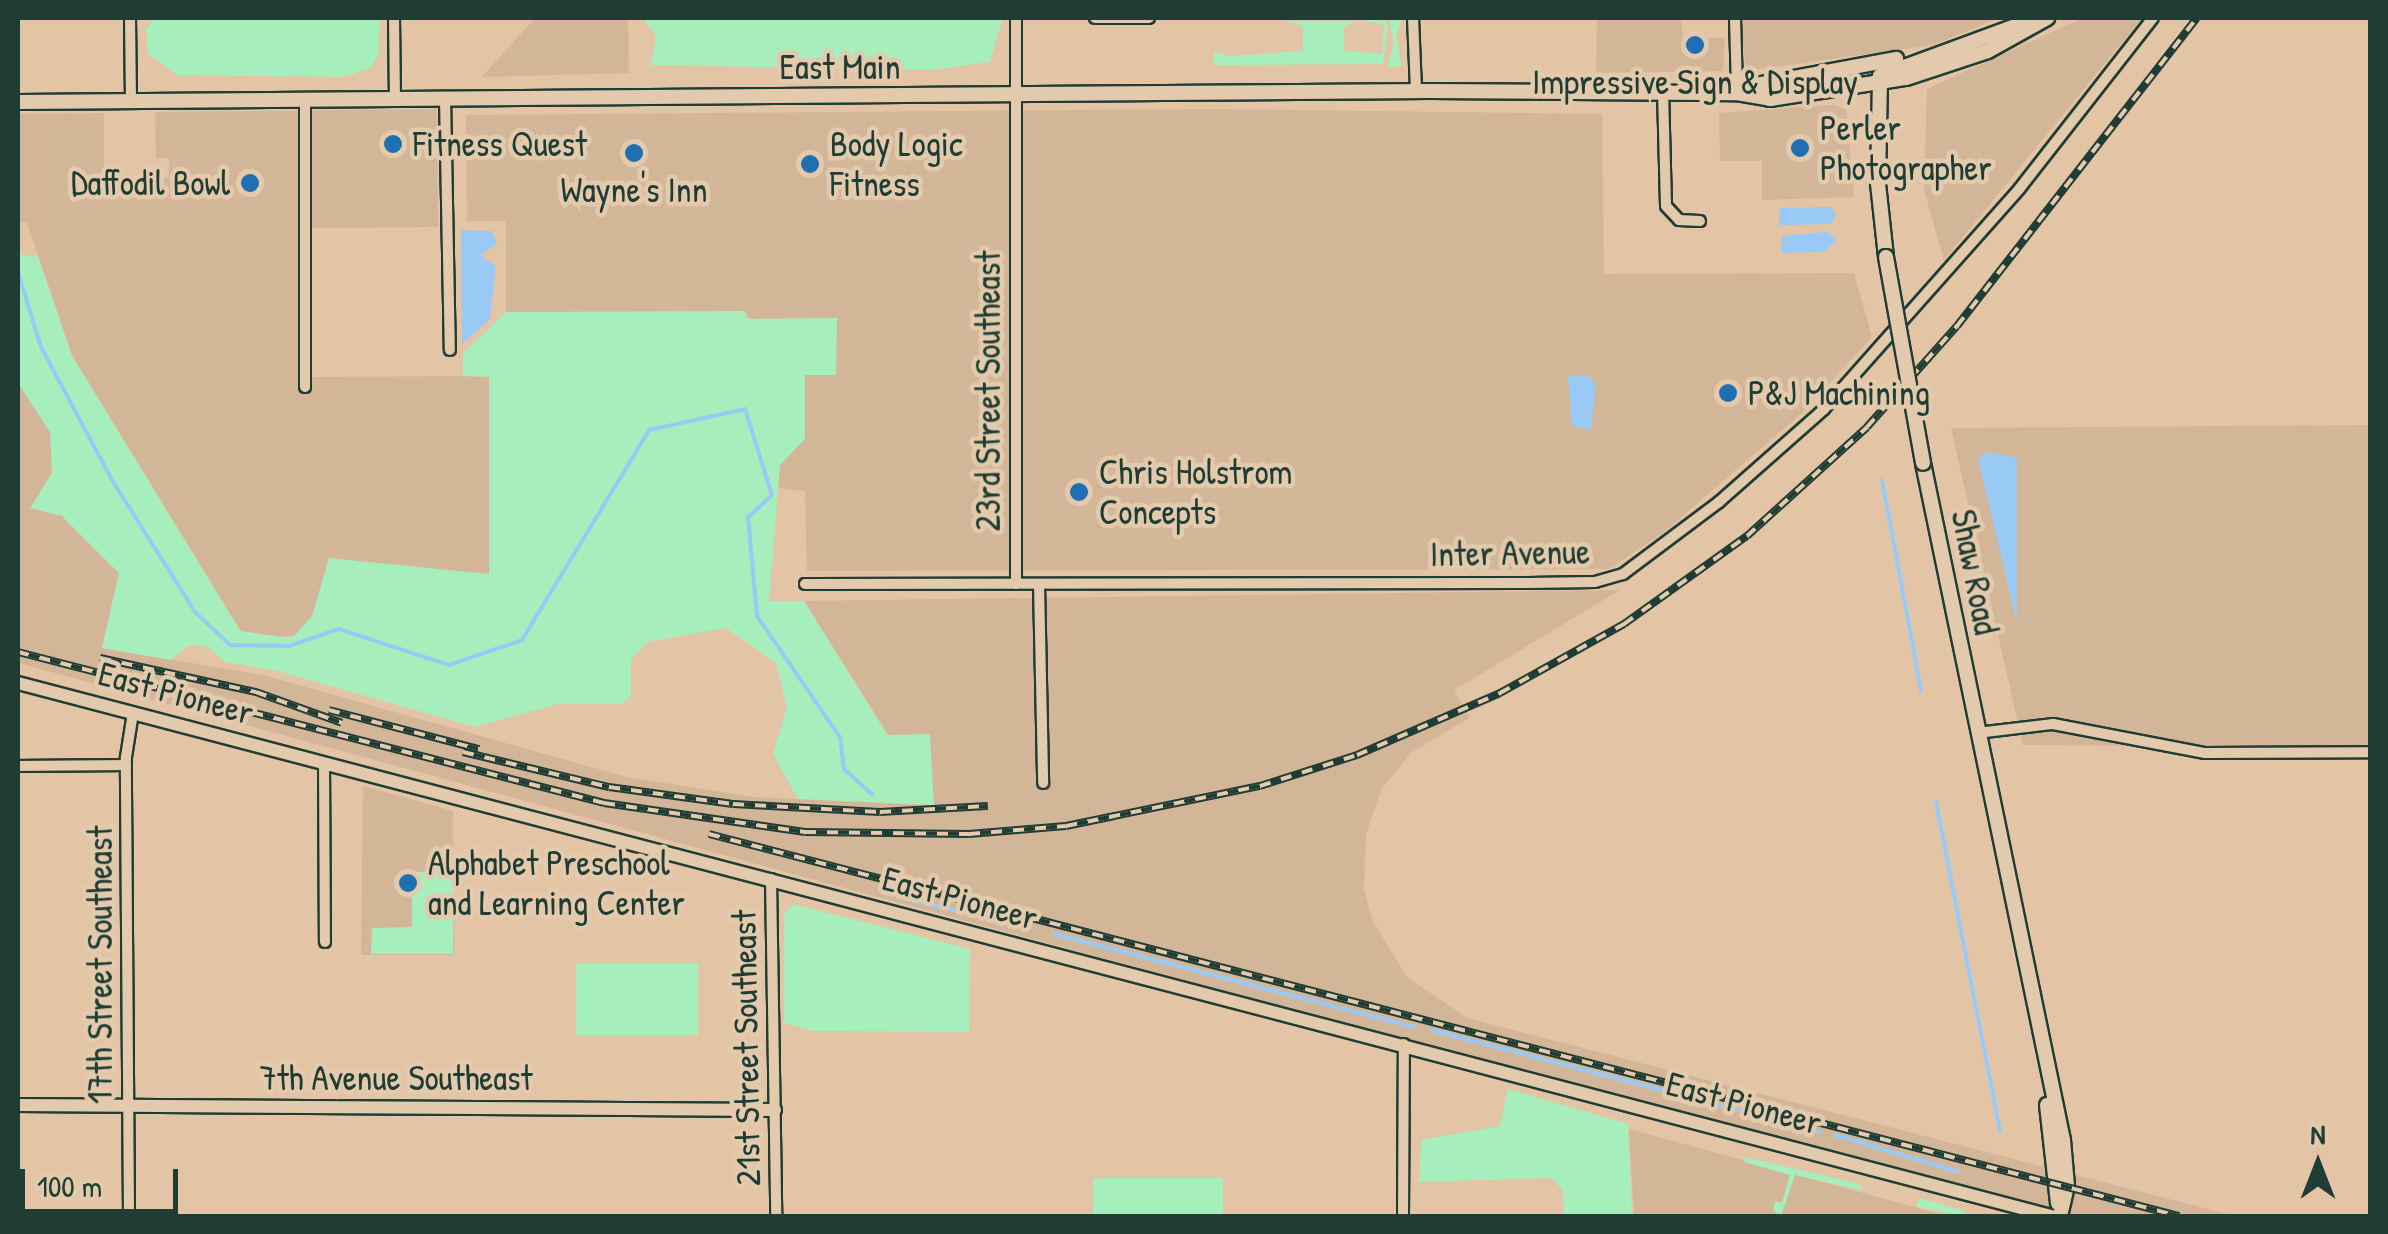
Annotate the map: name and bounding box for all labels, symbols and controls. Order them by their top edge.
marker: Impressive Sign & Display [1684,34,1706,56]
street label: East Main [780,46,900,88]
place label: Impressive Sign & Display [1532,61,1858,103]
place label: Perler Photographer [1820,107,1992,189]
place label: Fitness Quest [413,123,587,165]
place label: Body Logic Fitness [830,123,962,205]
marker: Fitness Quest [382,133,404,155]
marker: Perler Photographer [1789,137,1811,159]
marker: Wayne's Inn [623,142,645,164]
marker: Body Logic Fitness [799,153,821,175]
place label: Daffodil Bowl [71,162,230,204]
place label: Wayne's Inn [561,169,707,211]
marker: Daffodil Bowl [239,172,261,194]
street label: 23rd Street Southeast [967,251,1009,531]
place label: P&J Machining [1748,372,1930,414]
marker: P&J Machining [1717,382,1739,404]
place label: Chris Holstrom Concepts [1099,451,1292,533]
marker: Chris Holstrom Concepts [1068,481,1090,503]
street label: Shaw Road [1942,506,2008,638]
street label: Inter Avenue [1429,531,1591,575]
street label: East Pioneer [94,652,258,734]
street label: 17th Street Southeast [79,826,121,1104]
place label: Alphabet Preschool and Learning Center [428,842,685,924]
street label: East Pioneer [878,857,1042,939]
marker: Alphabet Preschool and Learning Center [397,872,419,894]
street label: 21st Street Southeast [723,910,769,1186]
street label: 7th Avenue Southeast [260,1057,532,1099]
street label: East Pioneer [1662,1062,1826,1144]
north arrow [2268,1114,2368,1214]
text: N [2311,1115,2325,1153]
scale bar [25,1149,182,1211]
text: 100 m [37,1166,102,1206]

